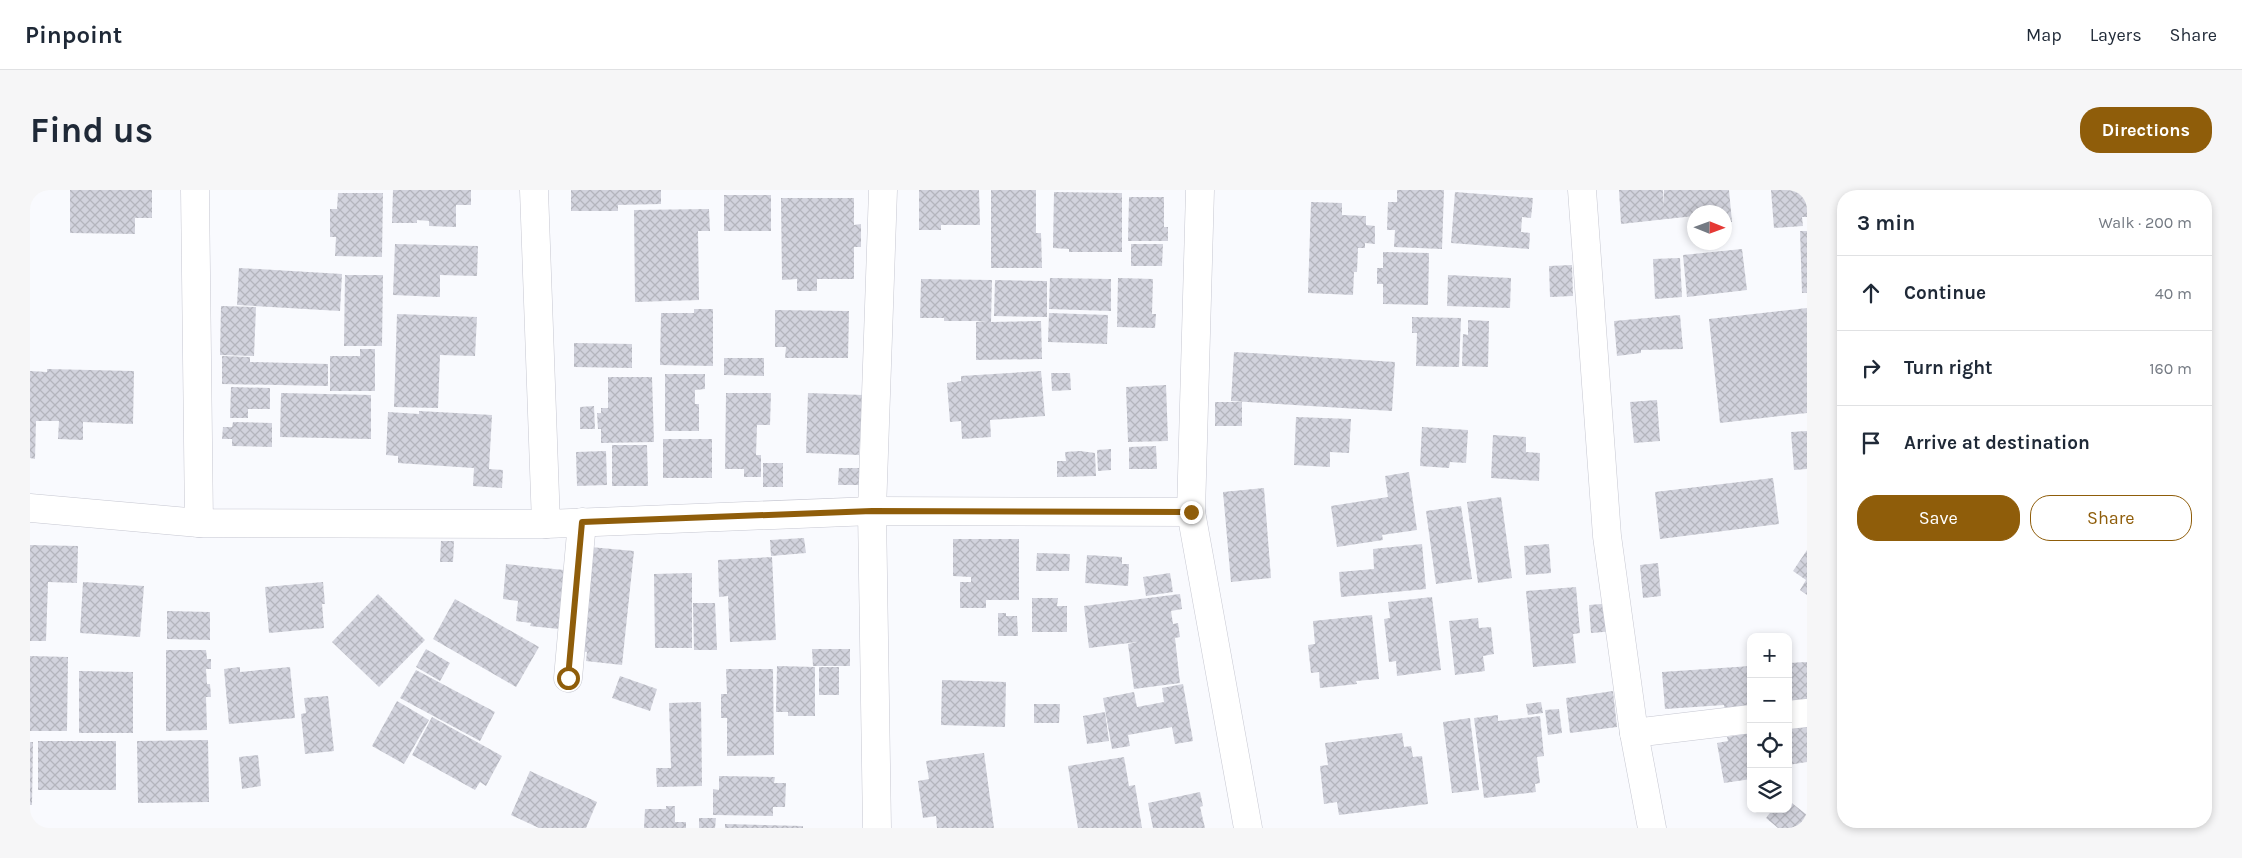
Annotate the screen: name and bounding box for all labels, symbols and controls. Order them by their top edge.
text: Pinpoint [25,21,122,49]
text: Map [2026,24,2062,46]
text: Layers [2090,24,2142,46]
text: Share [2170,24,2217,46]
button: Directions [2080,107,2212,153]
text: Find us [30,110,153,151]
north arrow [1687,205,1732,250]
text: 3 min [1857,211,1915,235]
text: Walk · 200 m [2098,213,2192,232]
icon: ahead [1857,279,1885,307]
text: Continue [1904,282,1986,304]
text: 40 m [2155,284,2192,303]
icon: right [1857,354,1885,382]
text: Turn right [1904,357,1993,379]
text: 160 m [2149,359,2192,378]
icon: arrive [1857,429,1885,457]
text: Arrive at destination [1904,432,2090,454]
button: Save [1857,495,2020,541]
button: Share [2030,495,2192,541]
route end [1180,501,1203,524]
map controls [1747,633,1792,813]
button: + [1747,633,1792,678]
route start [557,667,580,690]
button: − [1747,678,1792,723]
button: locate [1747,723,1792,768]
button: layers [1747,768,1792,813]

